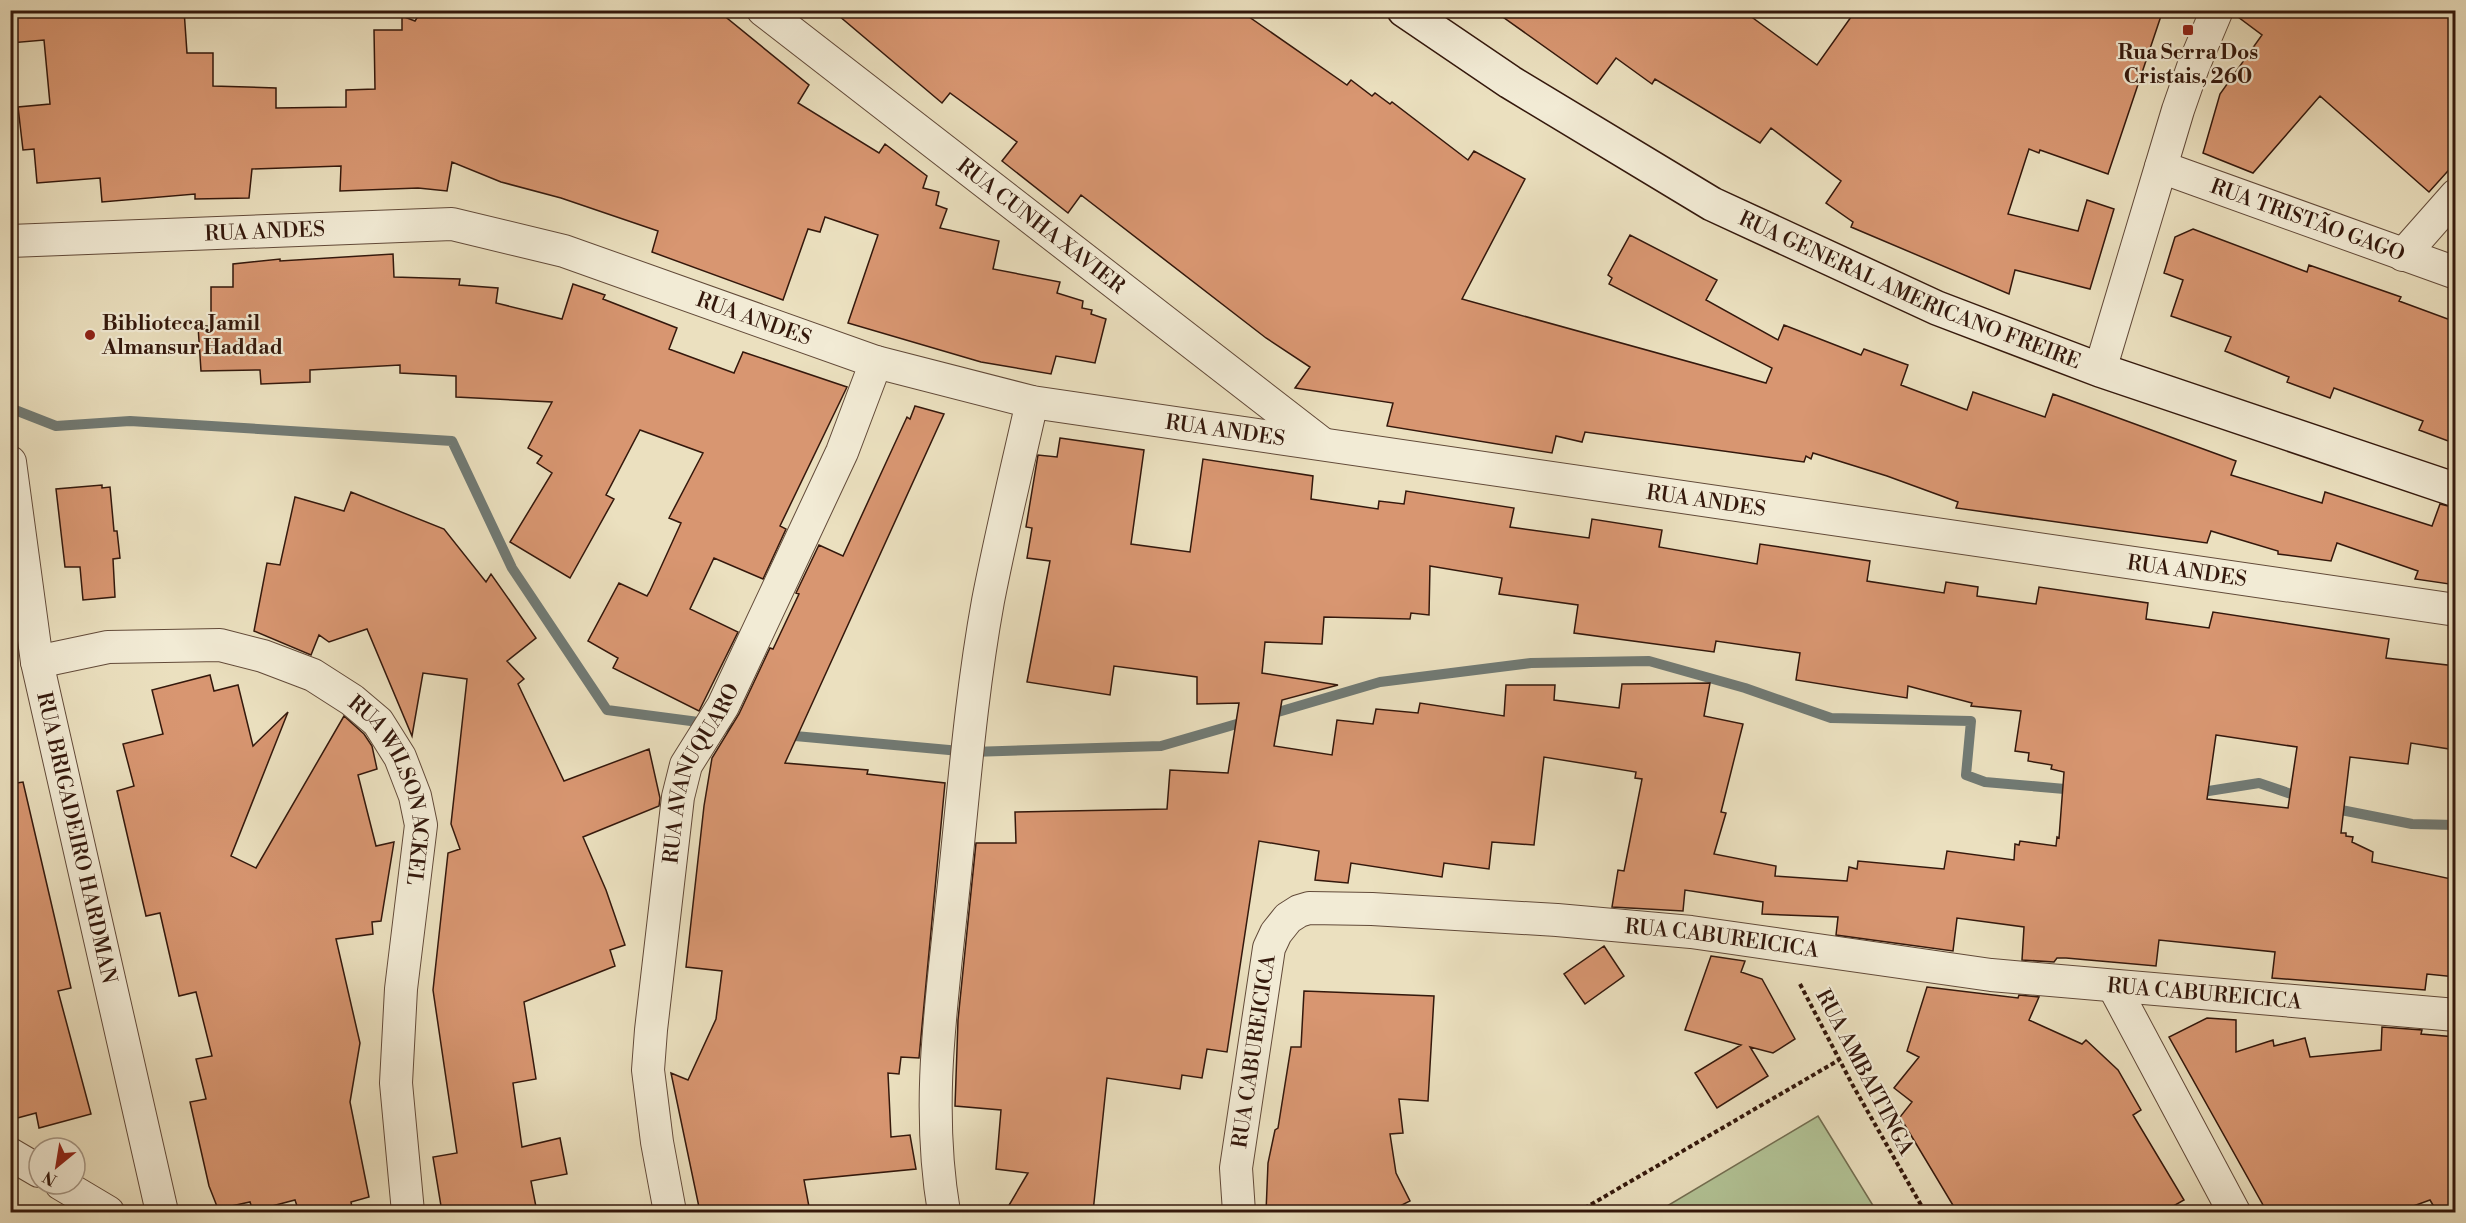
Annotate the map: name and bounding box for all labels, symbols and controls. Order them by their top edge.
marker: Rua Serra Dos Cristais, 260 [2181,23,2195,37]
place label: Rua Serra Dos Cristais, 260 [2118,40,2258,90]
street label: RUA CUNHA XAVIER [951,153,1130,300]
street label: RUA TRISTÃO GAGO [2207,174,2408,268]
street label: RUA GENERAL AMERICANO FREIRE [1734,206,2084,375]
street label: RUA ANDES [204,217,326,248]
street label: RUA ANDES [692,287,815,352]
place label: Biblioteca Jamil Almansur Haddad [101,311,283,361]
marker: Biblioteca Jamil Almansur Haddad [83,328,97,342]
street label: RUA ANDES [1164,410,1287,453]
street label: RUA ANDES [1644,480,1767,523]
street label: RUA ANDES [2125,550,2248,593]
street label: RUA AVANUQUARO [658,680,746,865]
street label: RUA BRIGADEIRO HARDMAN [30,690,122,987]
street label: RUA WILSON ACKEL [342,690,434,887]
street label: RUA CABUREICICA [1624,914,1821,964]
street label: RUA CABUREICICA [1227,952,1282,1150]
street label: RUA CABUREICICA [2106,973,2303,1016]
street label: RUA AMBAITINGA [1809,985,1919,1160]
north arrow [27,1136,87,1196]
text: N [39,1166,60,1190]

